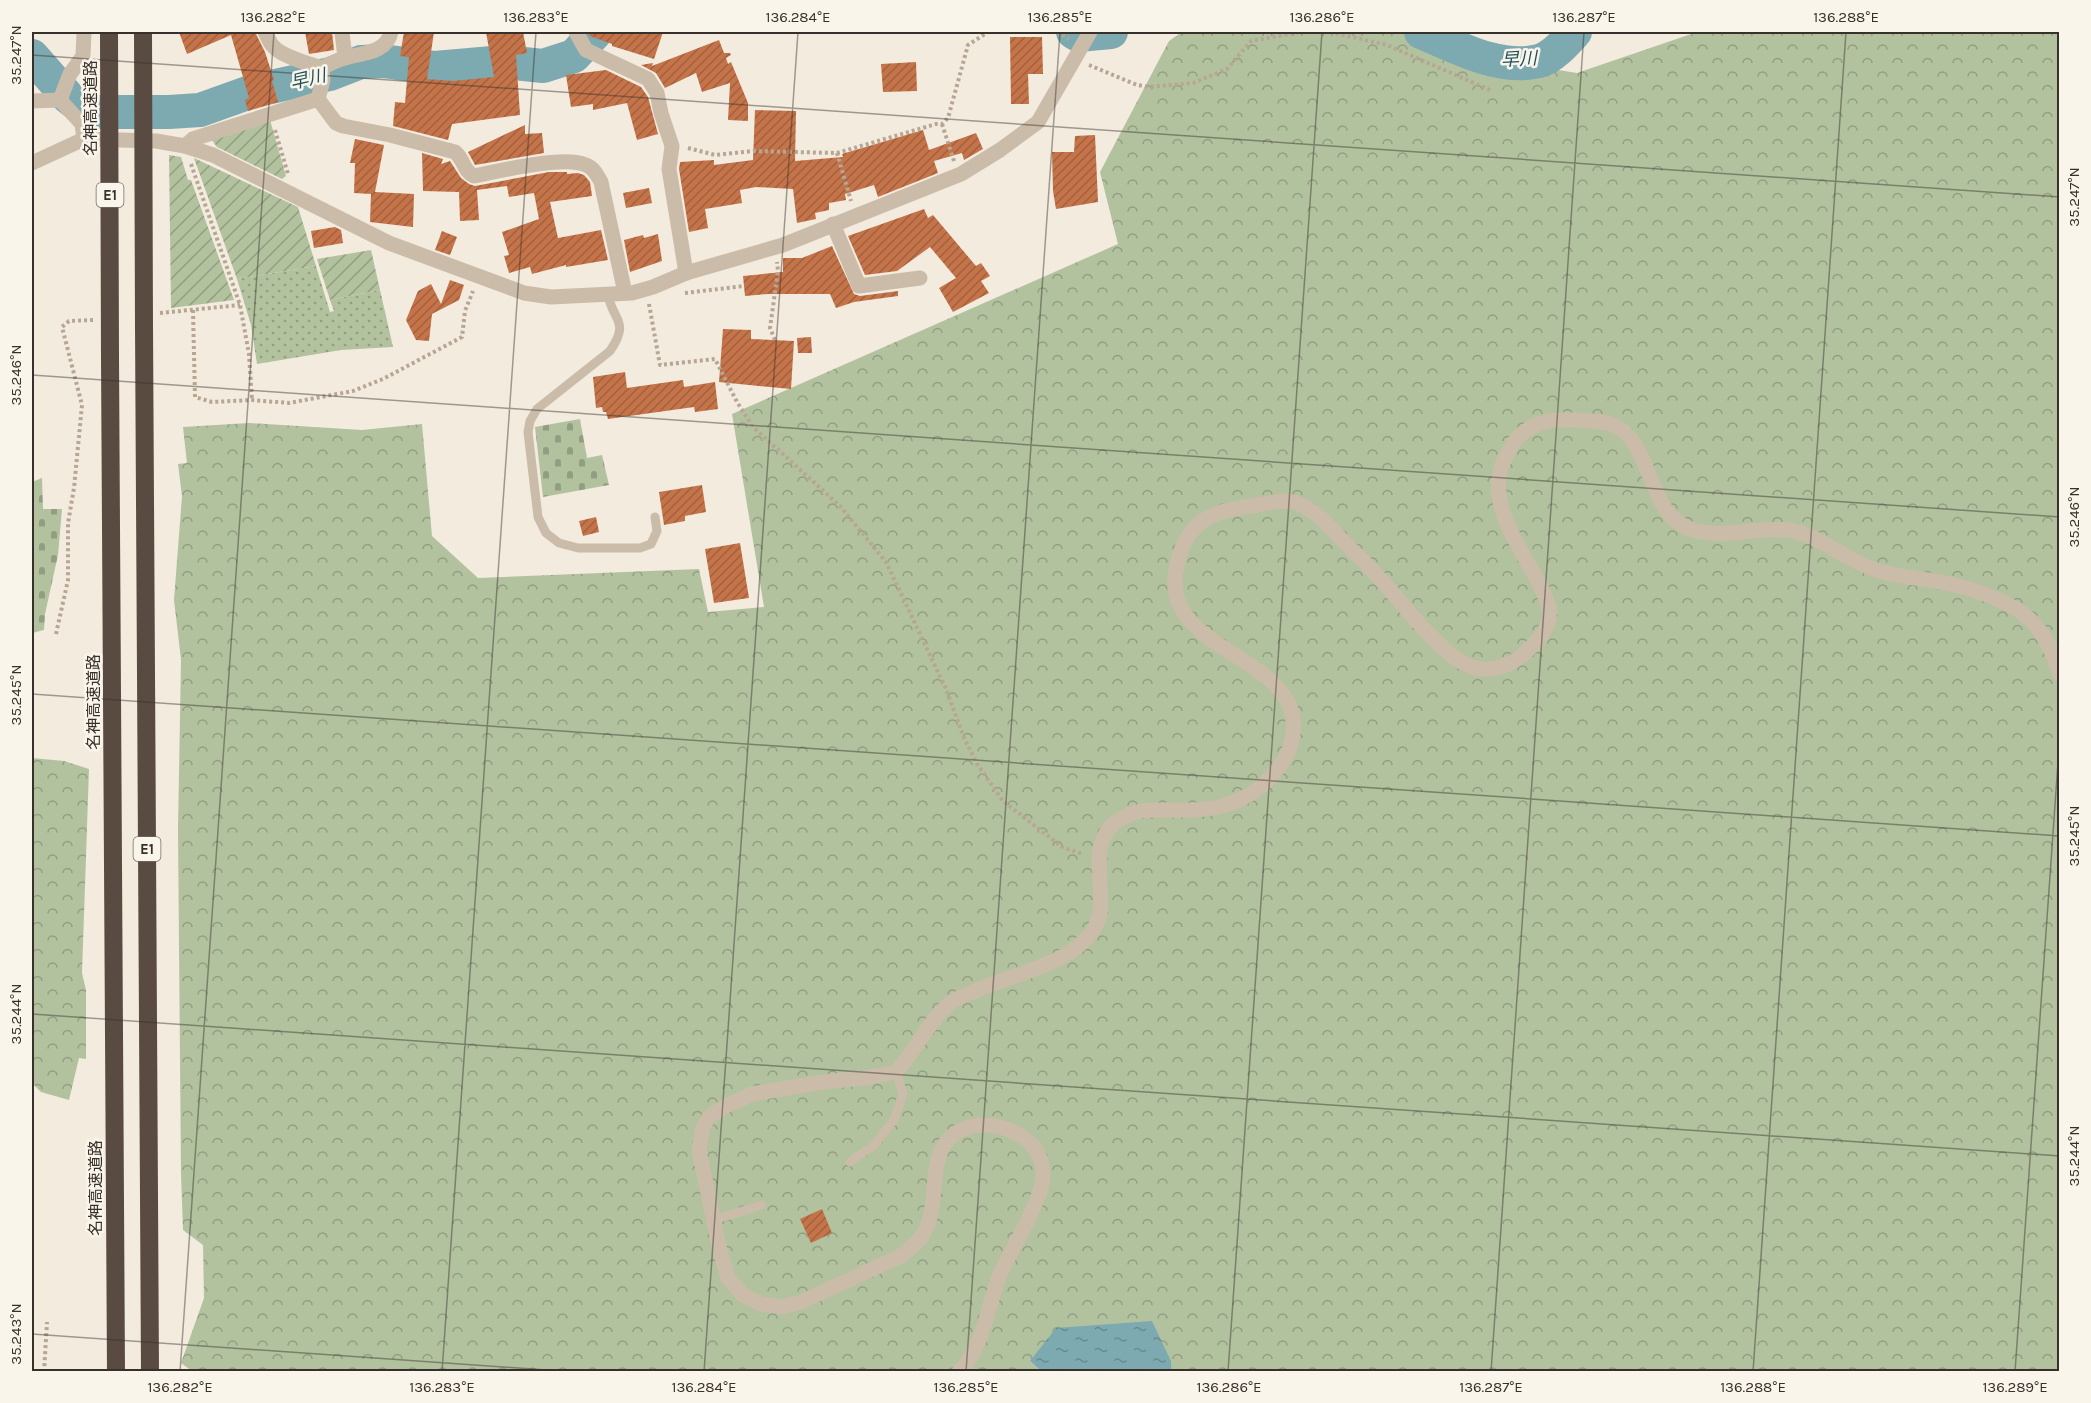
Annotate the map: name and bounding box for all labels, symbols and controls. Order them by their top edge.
text: 136.282°E [240,8,306,26]
text: 136.283°E [503,8,569,26]
text: 136.284°E [766,8,830,26]
text: 136.285°E [1028,8,1093,26]
text: 136.286°E [1289,8,1355,26]
text: 136.287°E [1552,8,1616,26]
text: 136.288°E [1813,8,1879,26]
text: 35.247°N [7,25,25,85]
water label: 早川 [1500,47,1540,71]
street label: 名神高速道路 [81,60,100,156]
water label: 早川 [288,64,330,94]
text: 35.247°N [2065,167,2083,227]
road number: E1 [96,183,124,207]
text: 35.246°N [7,344,25,406]
text: 35.246°N [2065,486,2083,548]
street label: 名神高速道路 [84,654,103,750]
text: 35.245°N [7,665,25,725]
text: 35.245°N [2065,806,2083,866]
road number: E1 [134,837,160,861]
text: 35.244°N [7,984,25,1044]
text: 35.244°N [2065,1126,2083,1186]
street label: 名神高速道路 [86,1140,105,1236]
text: 35.243°N [7,1303,25,1365]
text: 136.282°E [147,1378,213,1396]
text: 136.283°E [409,1378,475,1396]
text: 136.284°E [672,1378,736,1396]
text: 136.285°E [934,1378,999,1396]
text: 136.286°E [1196,1378,1262,1396]
text: 136.287°E [1459,1378,1523,1396]
text: 136.288°E [1720,1378,1786,1396]
text: 136.289°E [1982,1378,2048,1396]

